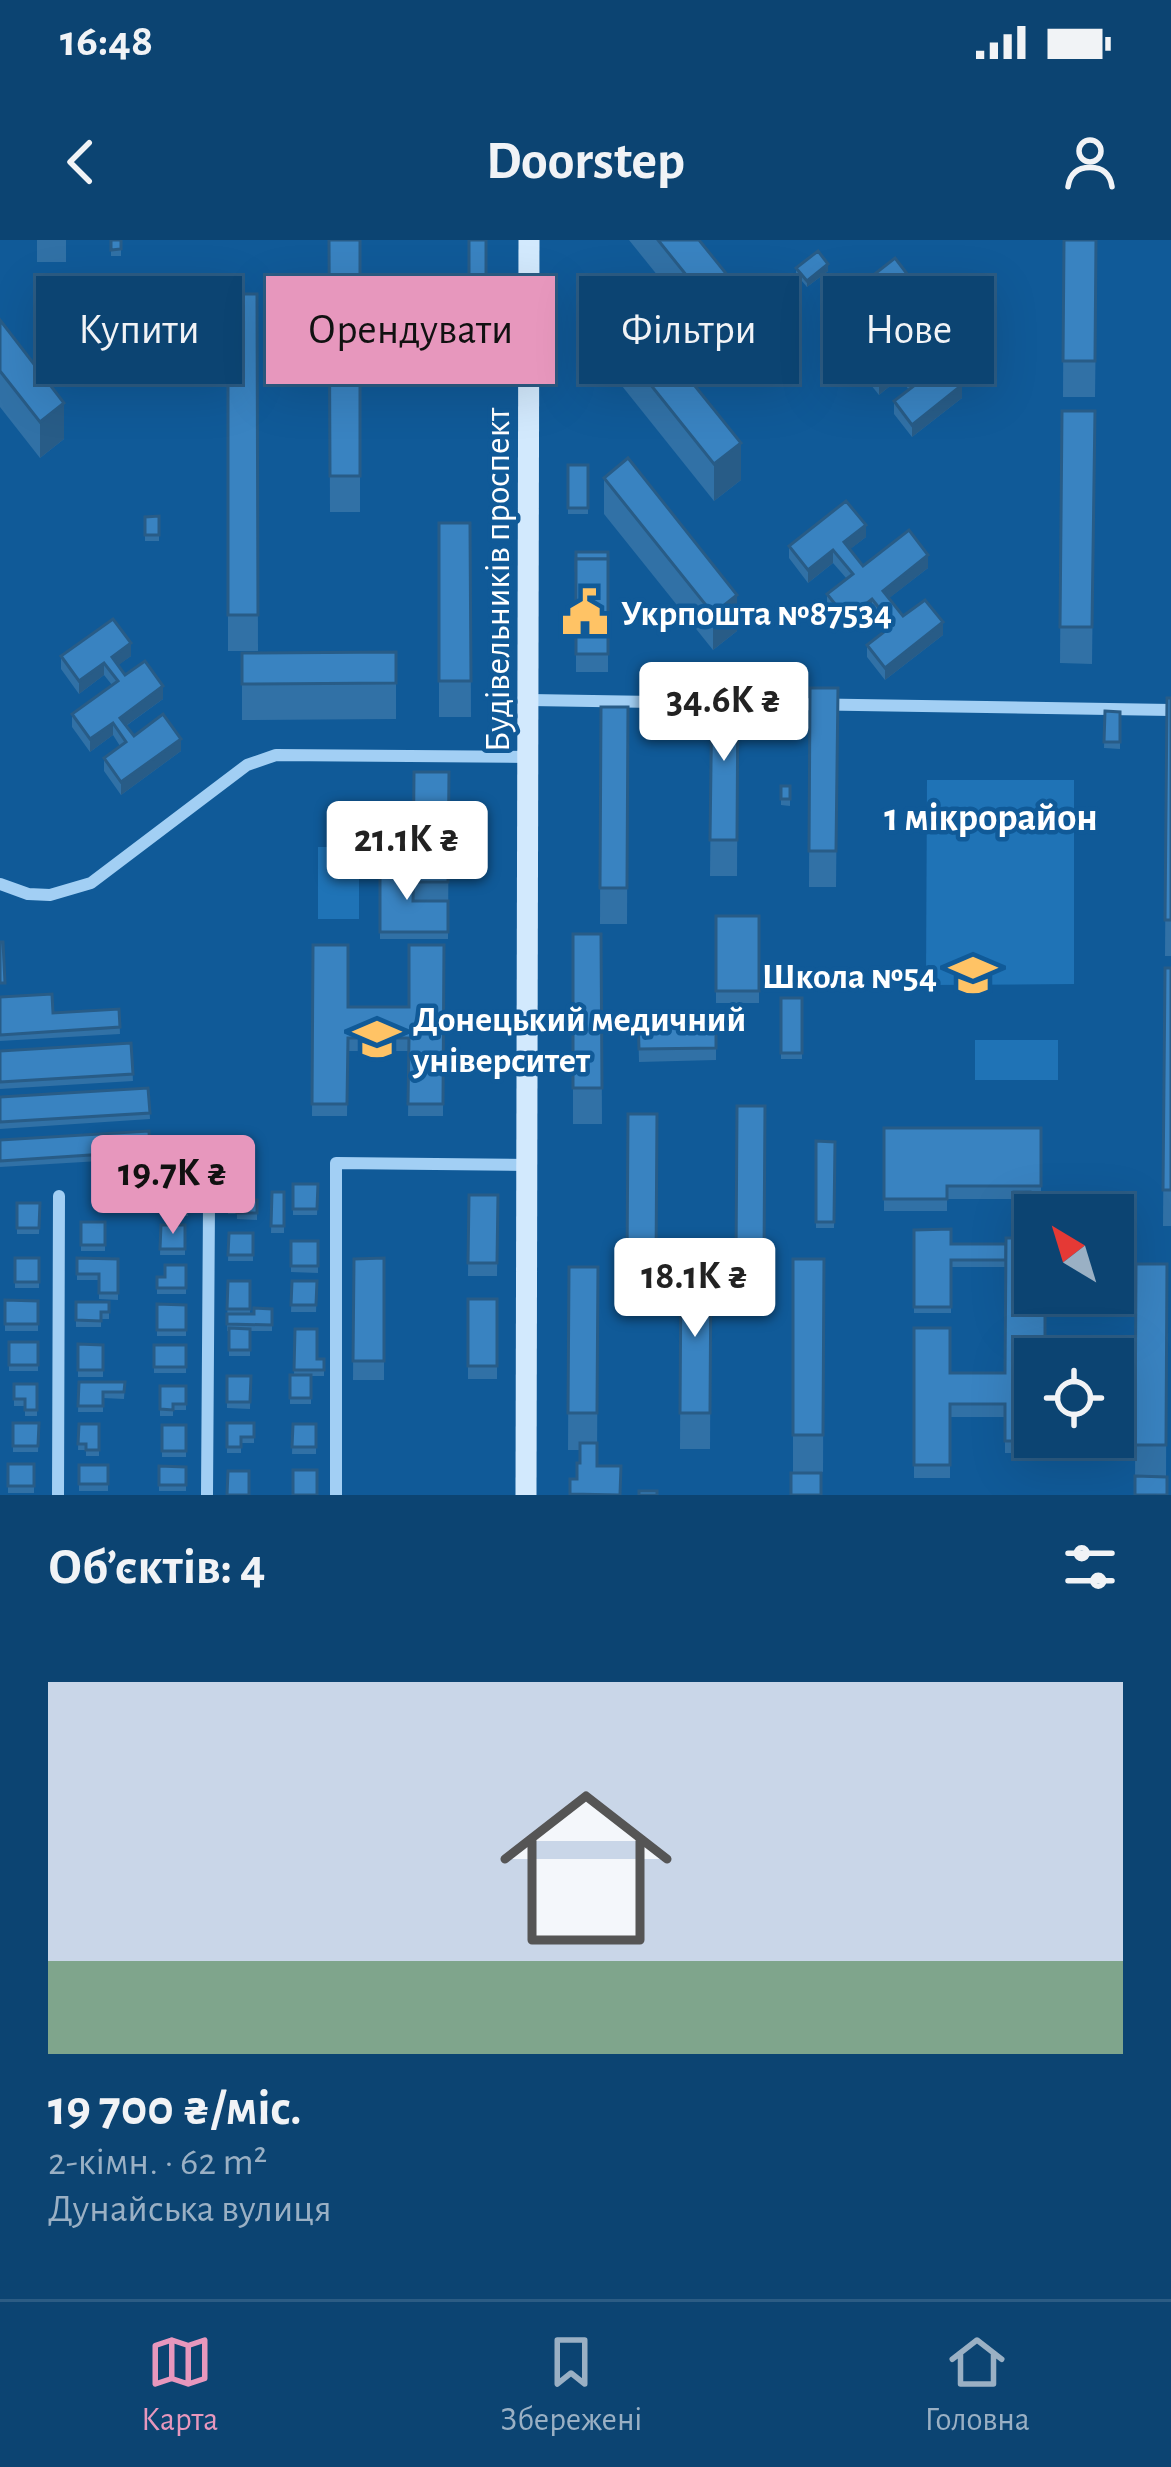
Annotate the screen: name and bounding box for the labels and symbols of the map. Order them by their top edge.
street label: Будівельників проспект [480,407,516,752]
public building icon: Укрпошта №87534 [560,587,610,637]
place label: Укрпошта №87534 [621,596,892,632]
pin: 34.6K ₴ [613,662,835,764]
district label: 1 мікрорайон [884,799,1098,838]
pin: 21.1K ₴ [296,801,518,903]
school or university icon: Школа №54 [948,950,998,1000]
place label: Школа №54 [762,959,937,995]
place label: Донецький медичний університет [412,1002,746,1079]
school or university icon: Донецький медичний університет [352,1014,402,1064]
pin: 19.7K ₴ [62,1135,284,1237]
north arrow [1014,1194,1134,1314]
pin: 18.1K ₴ [584,1238,806,1340]

